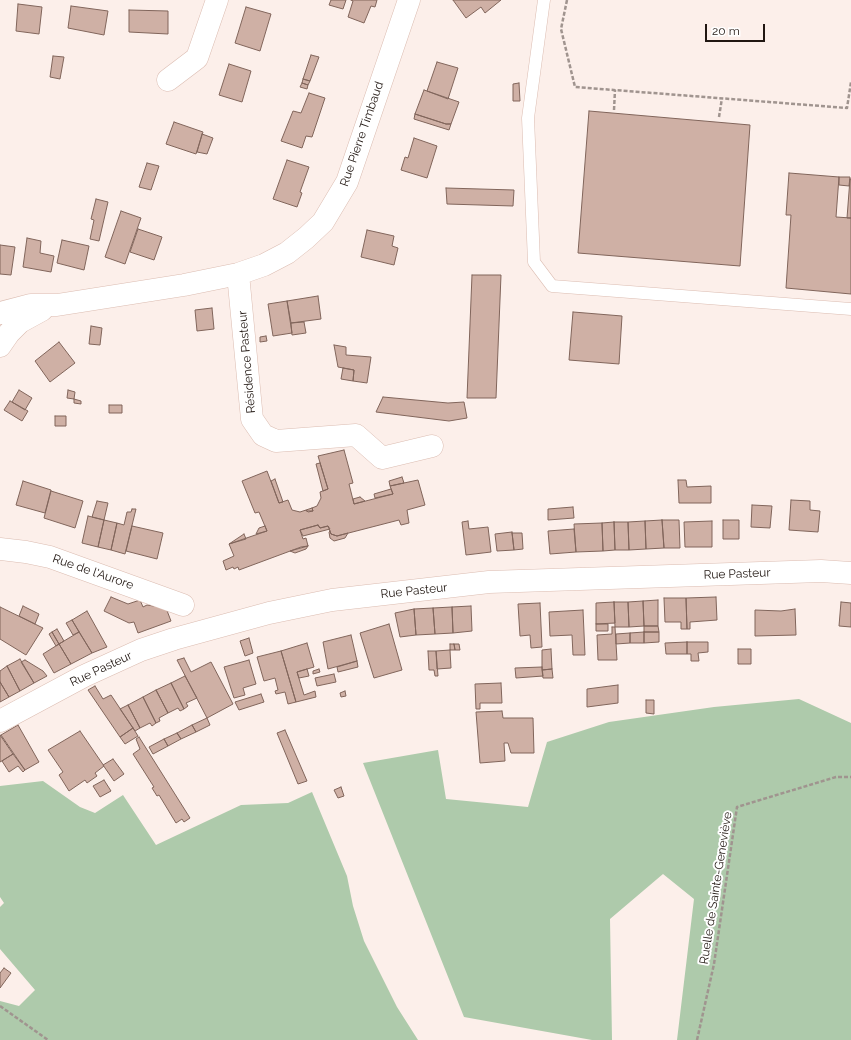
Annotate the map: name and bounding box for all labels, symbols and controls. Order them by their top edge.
scale bar [707,16,767,42]
text: 20 m [712,24,740,38]
street label: Rue Pierre Timbaud [337,80,387,188]
street label: Résidence Pasteur [235,310,259,414]
street label: Rue de l'Aurore [51,551,135,593]
street label: Rue Pasteur [703,566,771,582]
street label: Rue Pasteur [380,580,448,602]
street label: Rue Pasteur [68,648,134,690]
street label: Ruelle de Sainte-Geneviève [697,811,735,965]

